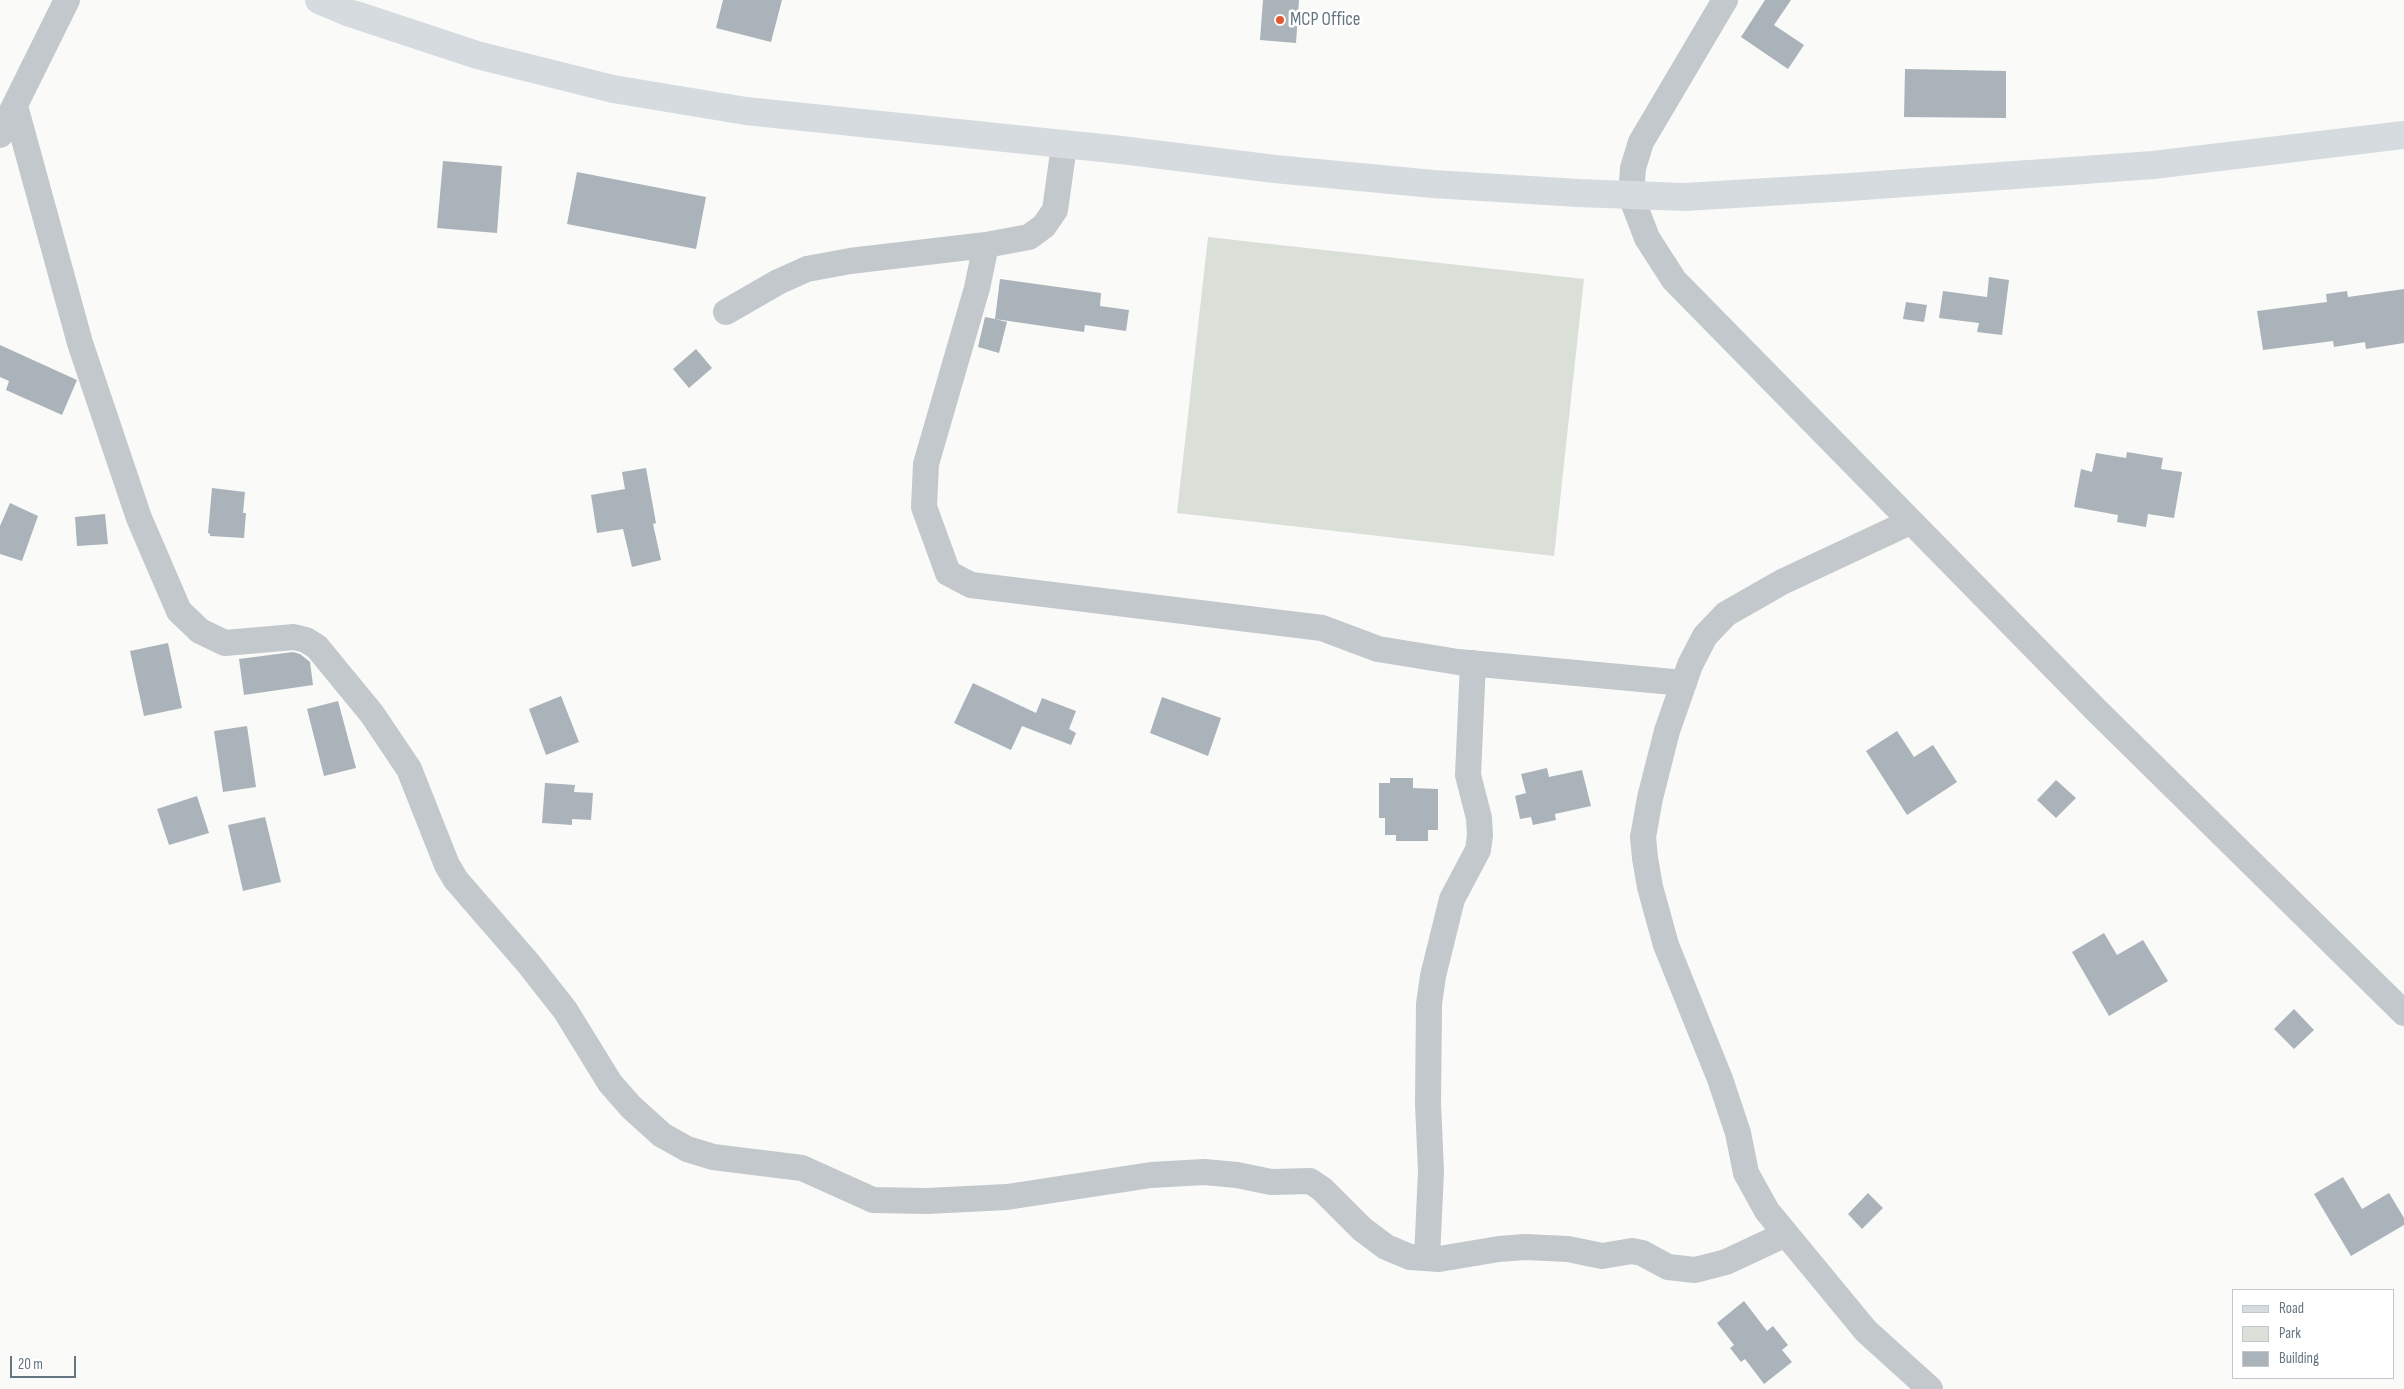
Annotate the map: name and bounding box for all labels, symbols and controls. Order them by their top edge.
place label: MCP Office [1290,9,1360,31]
marker: MCP Office [1274,14,1286,26]
legend [2232,1289,2394,1379]
text: Road [2279,1299,2304,1318]
text: Park [2279,1324,2301,1343]
scale bar [12,1346,79,1378]
text: Building [2279,1349,2319,1368]
text: 20 m [18,1355,43,1374]

